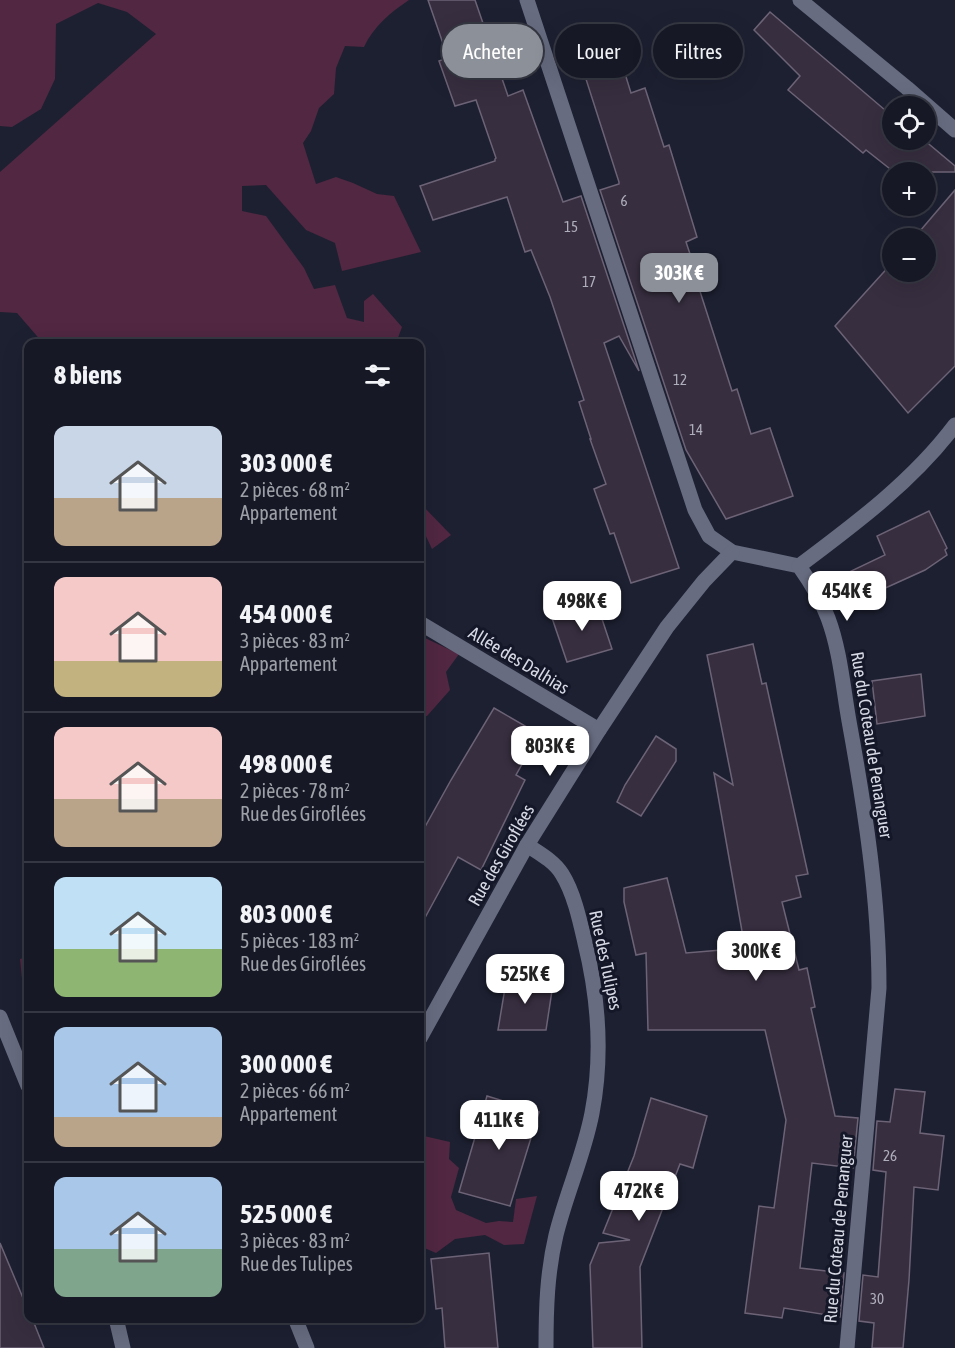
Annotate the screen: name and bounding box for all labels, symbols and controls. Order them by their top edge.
chip: Acheter [442,24,543,78]
chip: Louer [555,24,641,78]
chip: Filtres [653,24,743,78]
map controls [882,96,936,282]
button: locate [882,96,936,150]
button: + [882,162,936,216]
house number: 6 [620,192,628,209]
house number: 15 [564,218,578,235]
button: − [882,228,936,282]
pin: 303K € [630,253,728,304]
text: 303K € [654,261,704,284]
house number: 17 [582,273,596,290]
icon: filters [361,359,394,392]
text: 8 biens [54,360,122,390]
house number: 12 [673,371,687,388]
house number: 14 [689,421,703,438]
text: 303 000 € [240,448,332,478]
icon: home [102,450,174,522]
text: 2 pièces · 68 m² [240,478,350,501]
text: Appartement [240,501,337,524]
pin: 454K € [798,571,896,622]
text: 454K € [822,579,872,602]
pin: 498K € [533,581,631,632]
text: 498K € [557,589,607,612]
text: 454 000 € [240,599,332,629]
icon: home [102,601,174,673]
street label: Allée des Dalhias [465,622,573,698]
text: 3 pièces · 83 m² [240,629,350,652]
street label: Rue du Coteau de Penanguer [847,650,897,841]
text: Appartement [240,652,337,675]
pin: 803K € [501,726,599,777]
text: 803K € [525,734,575,757]
text: 498 000 € [240,749,332,779]
icon: home [102,751,174,823]
text: 2 pièces · 78 m² [240,779,350,802]
street label: Rue des Giroflées [464,801,538,909]
text: Rue des Giroflées [240,802,366,825]
text: 803 000 € [240,899,332,929]
icon: home [102,901,174,973]
street label: Rue des Tulipes [585,908,627,1012]
text: 5 pièces · 183 m² [240,929,359,952]
pin: 300K € [707,931,805,982]
text: 300K € [731,939,781,962]
text: Rue des Giroflées [240,952,366,975]
pin: 525K € [476,954,574,1005]
text: 525K € [500,962,550,985]
text: 300 000 € [240,1049,332,1079]
icon: home [102,1051,174,1123]
text: 2 pièces · 66 m² [240,1079,350,1102]
pin: 411K € [450,1100,548,1151]
text: Appartement [240,1102,337,1125]
text: 411K € [474,1108,524,1131]
street label: Rue du Coteau de Penanguer [819,1133,857,1324]
house number: 26 [883,1147,897,1164]
pin: 472K € [590,1171,688,1222]
text: 472K € [614,1179,664,1202]
text: 525 000 € [240,1199,332,1229]
icon: home [102,1201,174,1273]
text: 3 pièces · 83 m² [240,1229,350,1252]
text: Rue des Tulipes [240,1252,353,1275]
house number: 30 [870,1290,884,1307]

